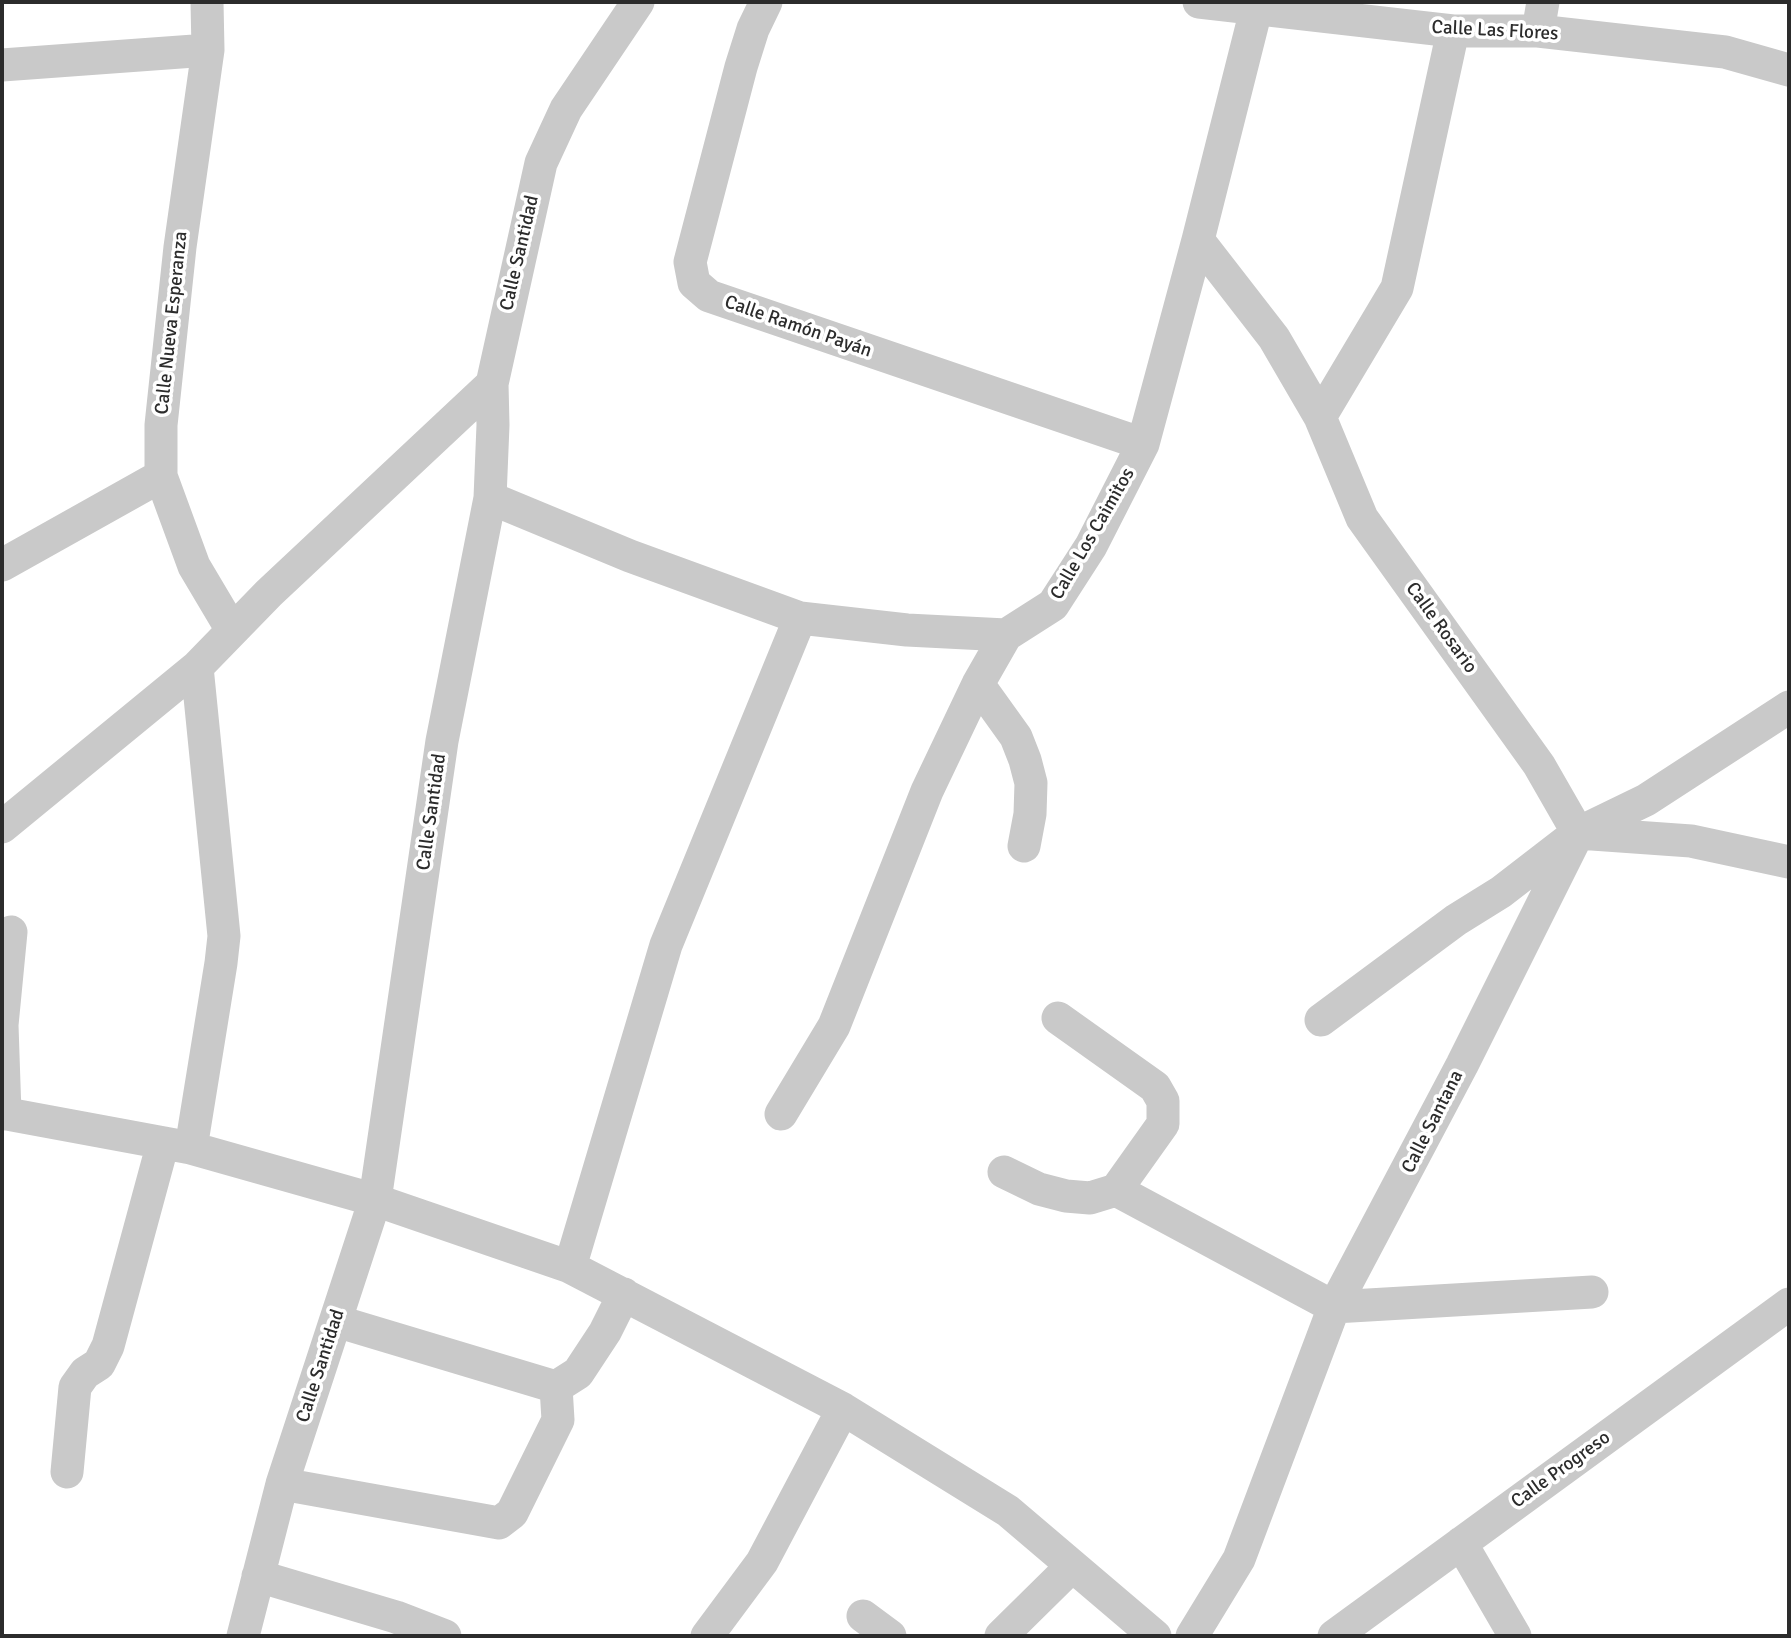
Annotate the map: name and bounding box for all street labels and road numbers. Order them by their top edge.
street label: Calle Las Flores [1431,16,1559,46]
street label: Calle Santidad [496,193,544,313]
street label: Calle Nueva Esperanza [151,230,193,416]
street label: Calle Ramón Payán [721,291,875,363]
street label: Calle Los Caimitos [1046,464,1140,604]
street label: Calle Rosario [1400,578,1482,678]
street label: Calle Santidad [413,752,451,872]
street label: Calle Santana [1397,1067,1469,1177]
street label: Calle Santidad [292,1307,350,1425]
street label: Calle Progreso [1507,1426,1615,1514]

